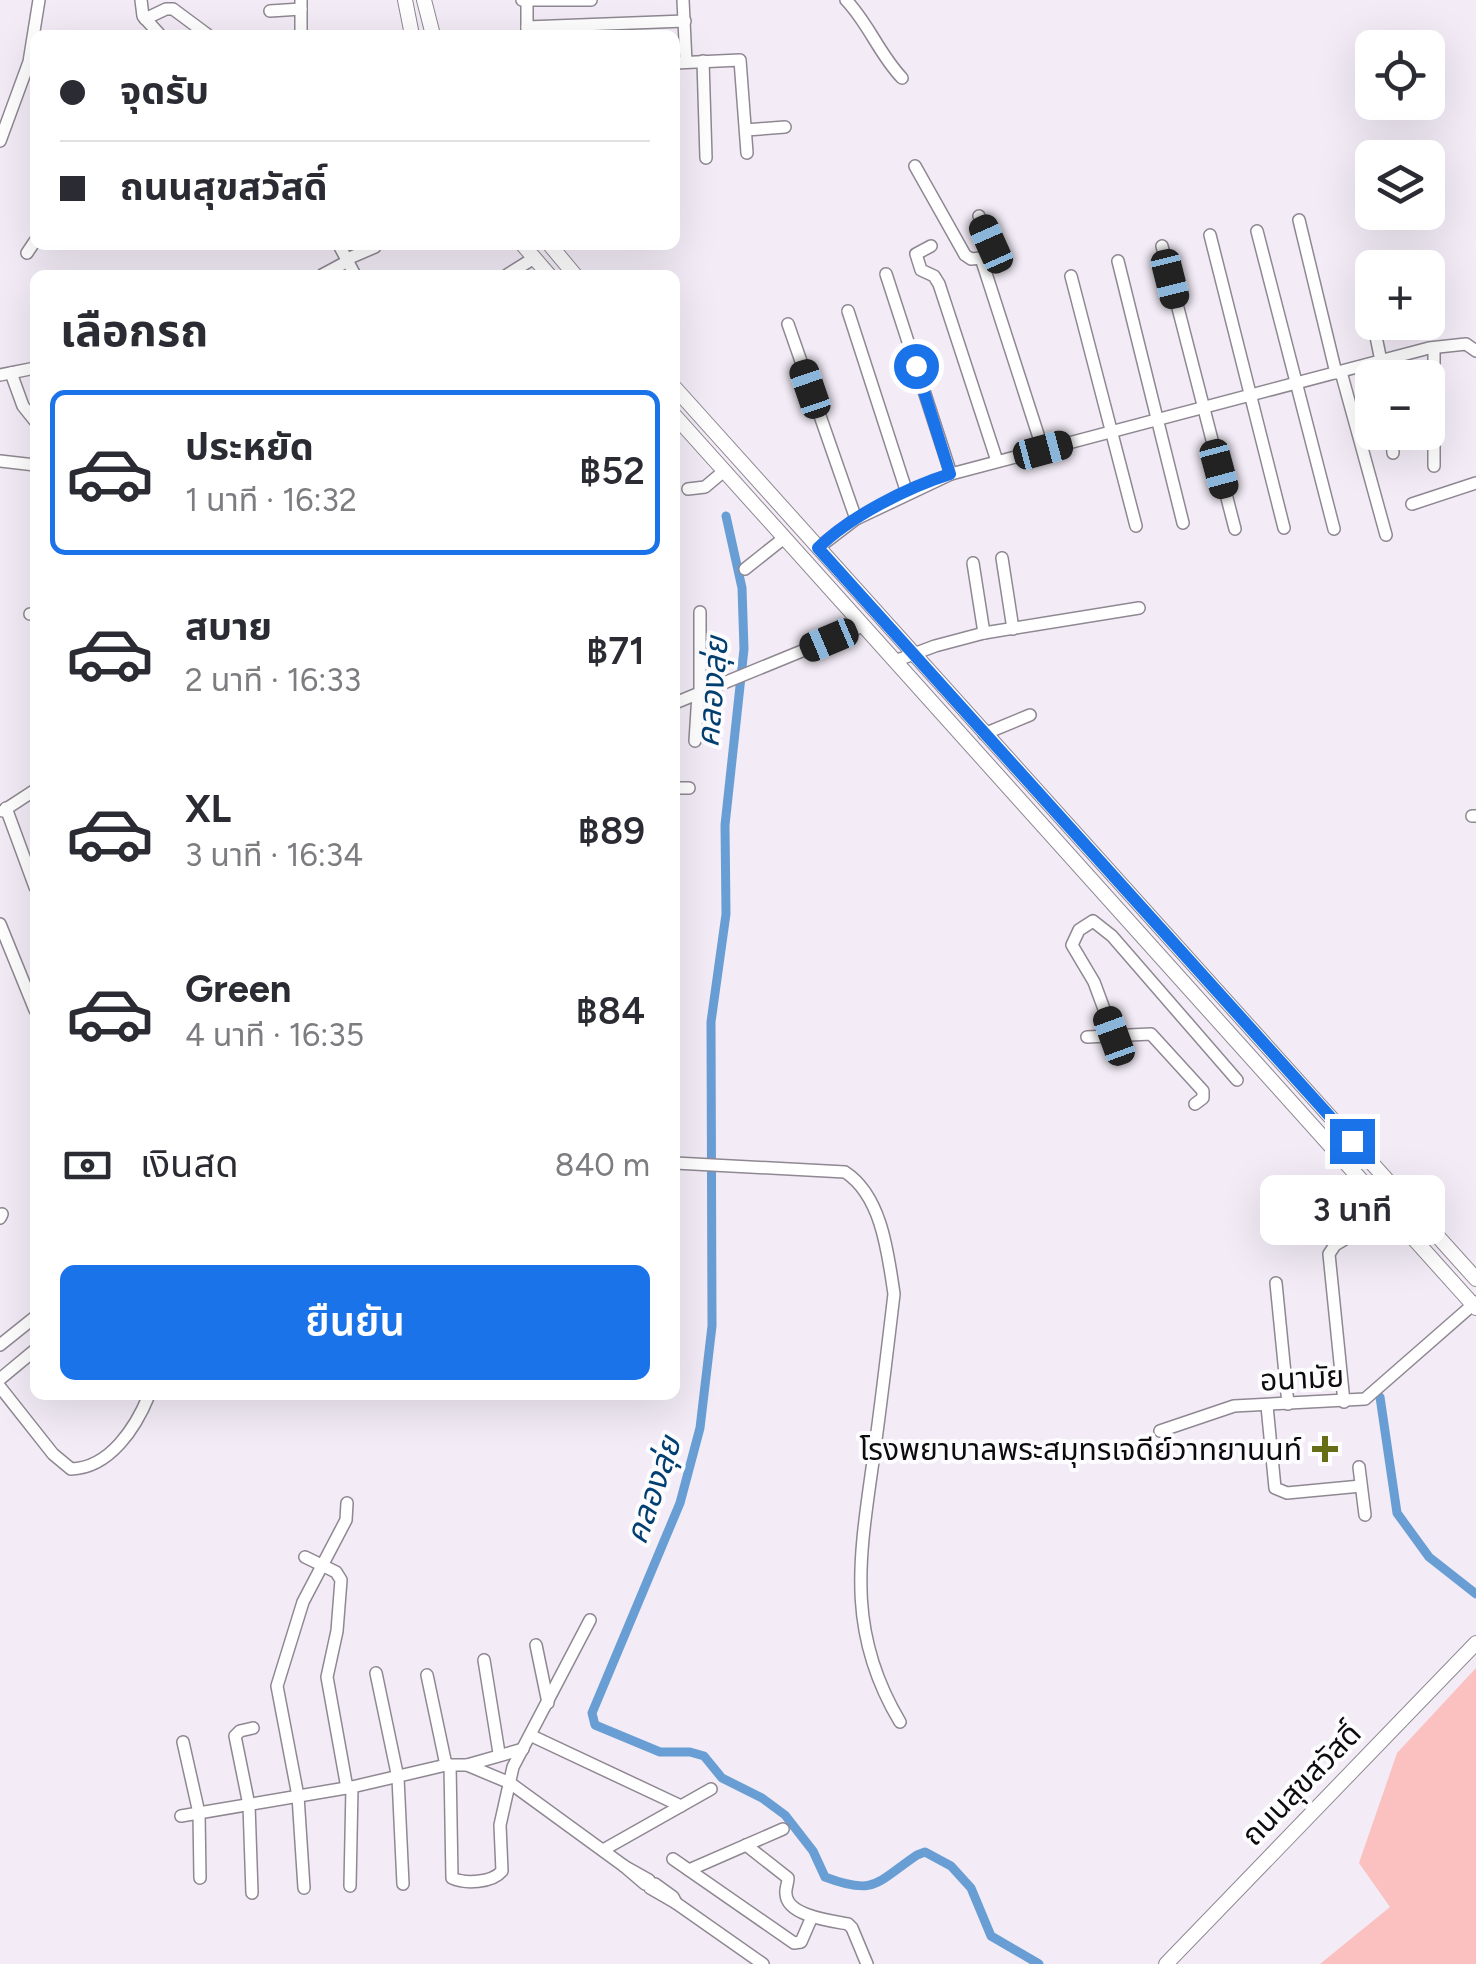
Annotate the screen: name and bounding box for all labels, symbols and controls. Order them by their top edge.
map controls [1355,30,1445,450]
button: locate [1355,30,1445,120]
text: จุดรับ [120,68,209,114]
button: layers [1355,140,1445,230]
text: ถนนสุขสวัสดิ์ [120,164,328,210]
car [965,210,1017,278]
car [1148,246,1192,312]
button: + [1355,250,1445,340]
text: เลือกรถ [60,303,208,357]
route start [894,344,939,389]
car [786,356,834,422]
button: − [1355,360,1445,450]
text: ประหยัด [185,424,314,470]
icon: car [65,428,155,518]
car [1010,428,1076,472]
car [1197,436,1241,502]
text: ฿52 [579,448,645,494]
text: 1 นาที · 16:32 [185,481,357,519]
text: สบาย [185,604,272,650]
icon: car [65,608,155,698]
car [796,614,862,666]
text: ฿71 [586,628,645,674]
water label: คลองลุ่ย [688,633,737,749]
text: 2 นาที · 16:33 [185,661,361,699]
text: XL [185,786,231,832]
icon: car [65,788,155,878]
text: ฿89 [578,808,645,854]
text: 3 นาที · 16:34 [185,836,363,874]
text: Green [185,966,291,1012]
icon: car [65,968,155,1058]
text: ฿84 [576,988,645,1034]
car [1090,1003,1138,1069]
text: 4 นาที · 16:35 [185,1016,364,1054]
route end [1330,1119,1375,1164]
icon: cash [60,1138,115,1193]
text: เงินสด [140,1141,239,1187]
text: 840 m [555,1146,650,1184]
callout: 3 นาที [1260,1176,1444,1246]
text: 3 นาที [1313,1191,1392,1229]
button: ยืนยัน [60,1265,650,1380]
street label: อนามัย [1259,1357,1345,1399]
water label: คลองลุ่ย [617,1430,691,1549]
place label: โรงพยาบาลพระสมุทรเจดีย์วาทยานนท์ [859,1431,1302,1468]
marker: โรงพยาบาลพระสมุทรเจดีย์วาทยานนท์ [1312,1436,1338,1462]
street label: ถนนสุขสวัสดิ์ [1234,1715,1368,1853]

